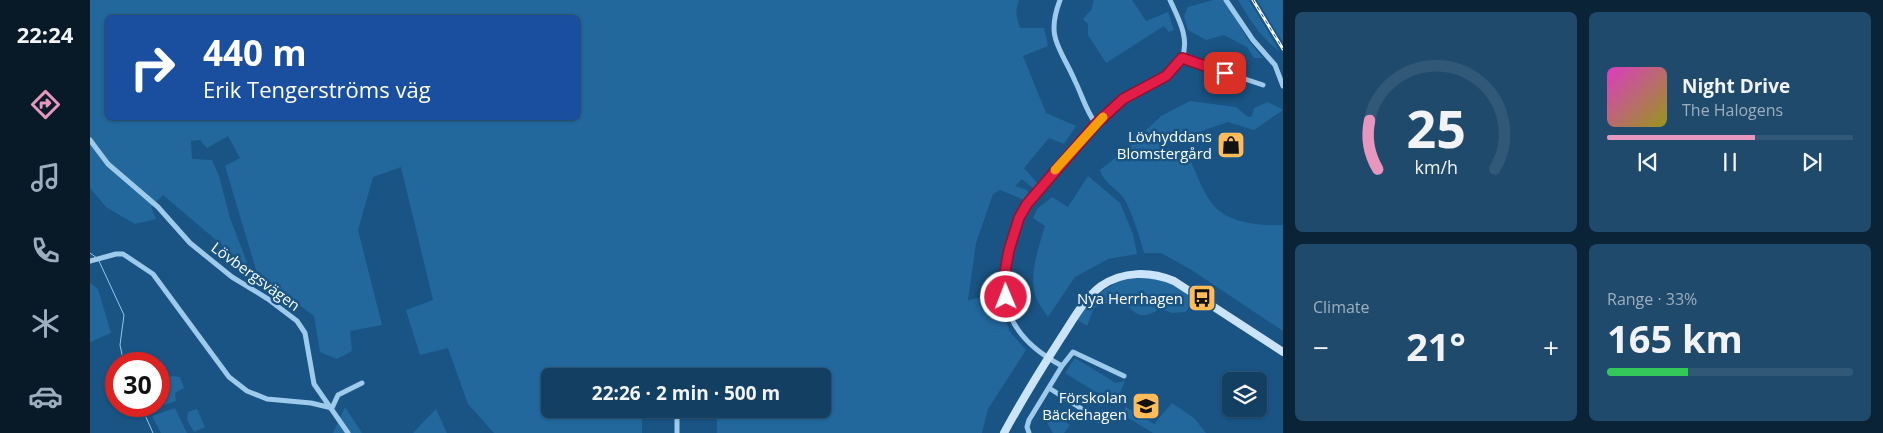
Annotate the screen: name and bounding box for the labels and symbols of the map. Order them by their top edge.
pin [1204,52,1246,94]
place label: Lövhyddans Blomstergård [1117,126,1212,163]
shop icon: Lövhyddans Blomstergård [1216,130,1246,160]
street label: Lövbergsvägen [208,237,304,315]
position arrow [979,270,1031,322]
bus stop icon: Nya Herrhagen [1187,283,1217,313]
place label: Nya Herrhagen [1077,288,1183,308]
speed limit sign: 30 [105,352,170,417]
place label: Förskolan Bäckehagen [1042,387,1127,424]
school or university icon: Förskolan Bäckehagen [1131,391,1161,421]

